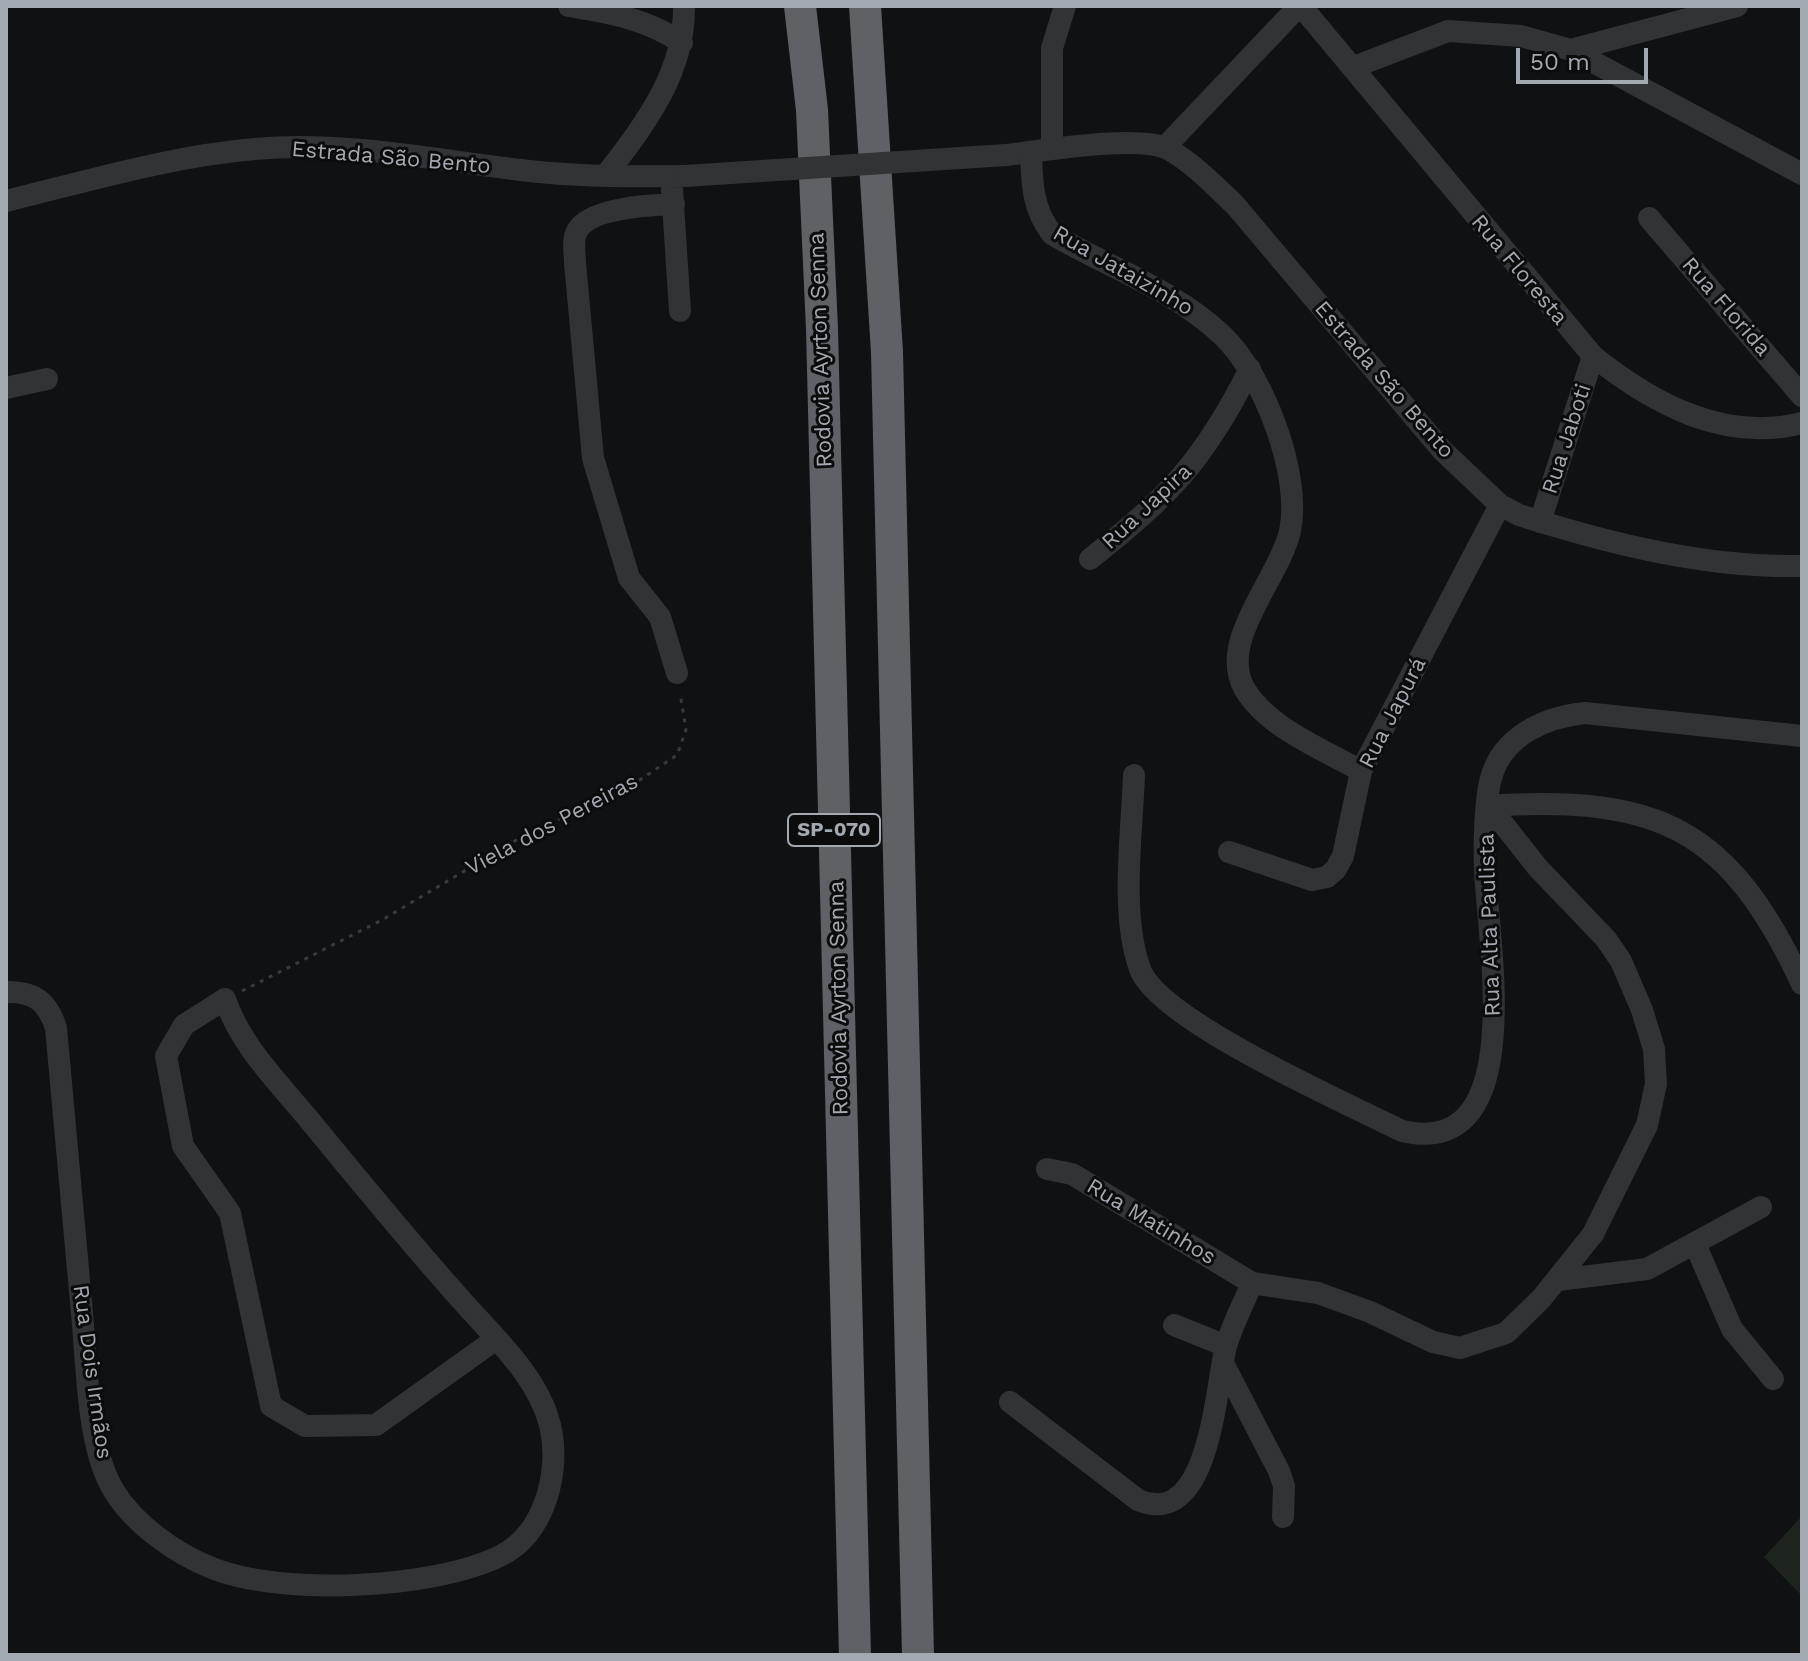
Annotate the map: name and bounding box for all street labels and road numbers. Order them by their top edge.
street label: Estrada São Bento [290,136,492,180]
street label: Rua Floresta [1465,209,1573,331]
street label: Rua Jataizinho [1048,220,1198,322]
street label: Rodovia Ayrton Senna [804,232,838,468]
street label: Rua Florida [1676,252,1776,362]
street label: Estrada São Bento [1309,296,1459,464]
street label: Rua Jaboti [1537,381,1597,497]
street label: Rua Japira [1097,459,1197,555]
street label: Rua Japurá [1354,653,1432,773]
street label: Viela dos Pereiras [461,768,643,882]
road number: SP-070 [788,814,880,846]
street label: Rua Alta Paulista [1474,833,1506,1017]
street label: Rodovia Ayrton Senna [824,880,854,1116]
street label: Rua Matinhos [1082,1173,1220,1271]
street label: Rua Dois Irmãos [67,1283,117,1461]

